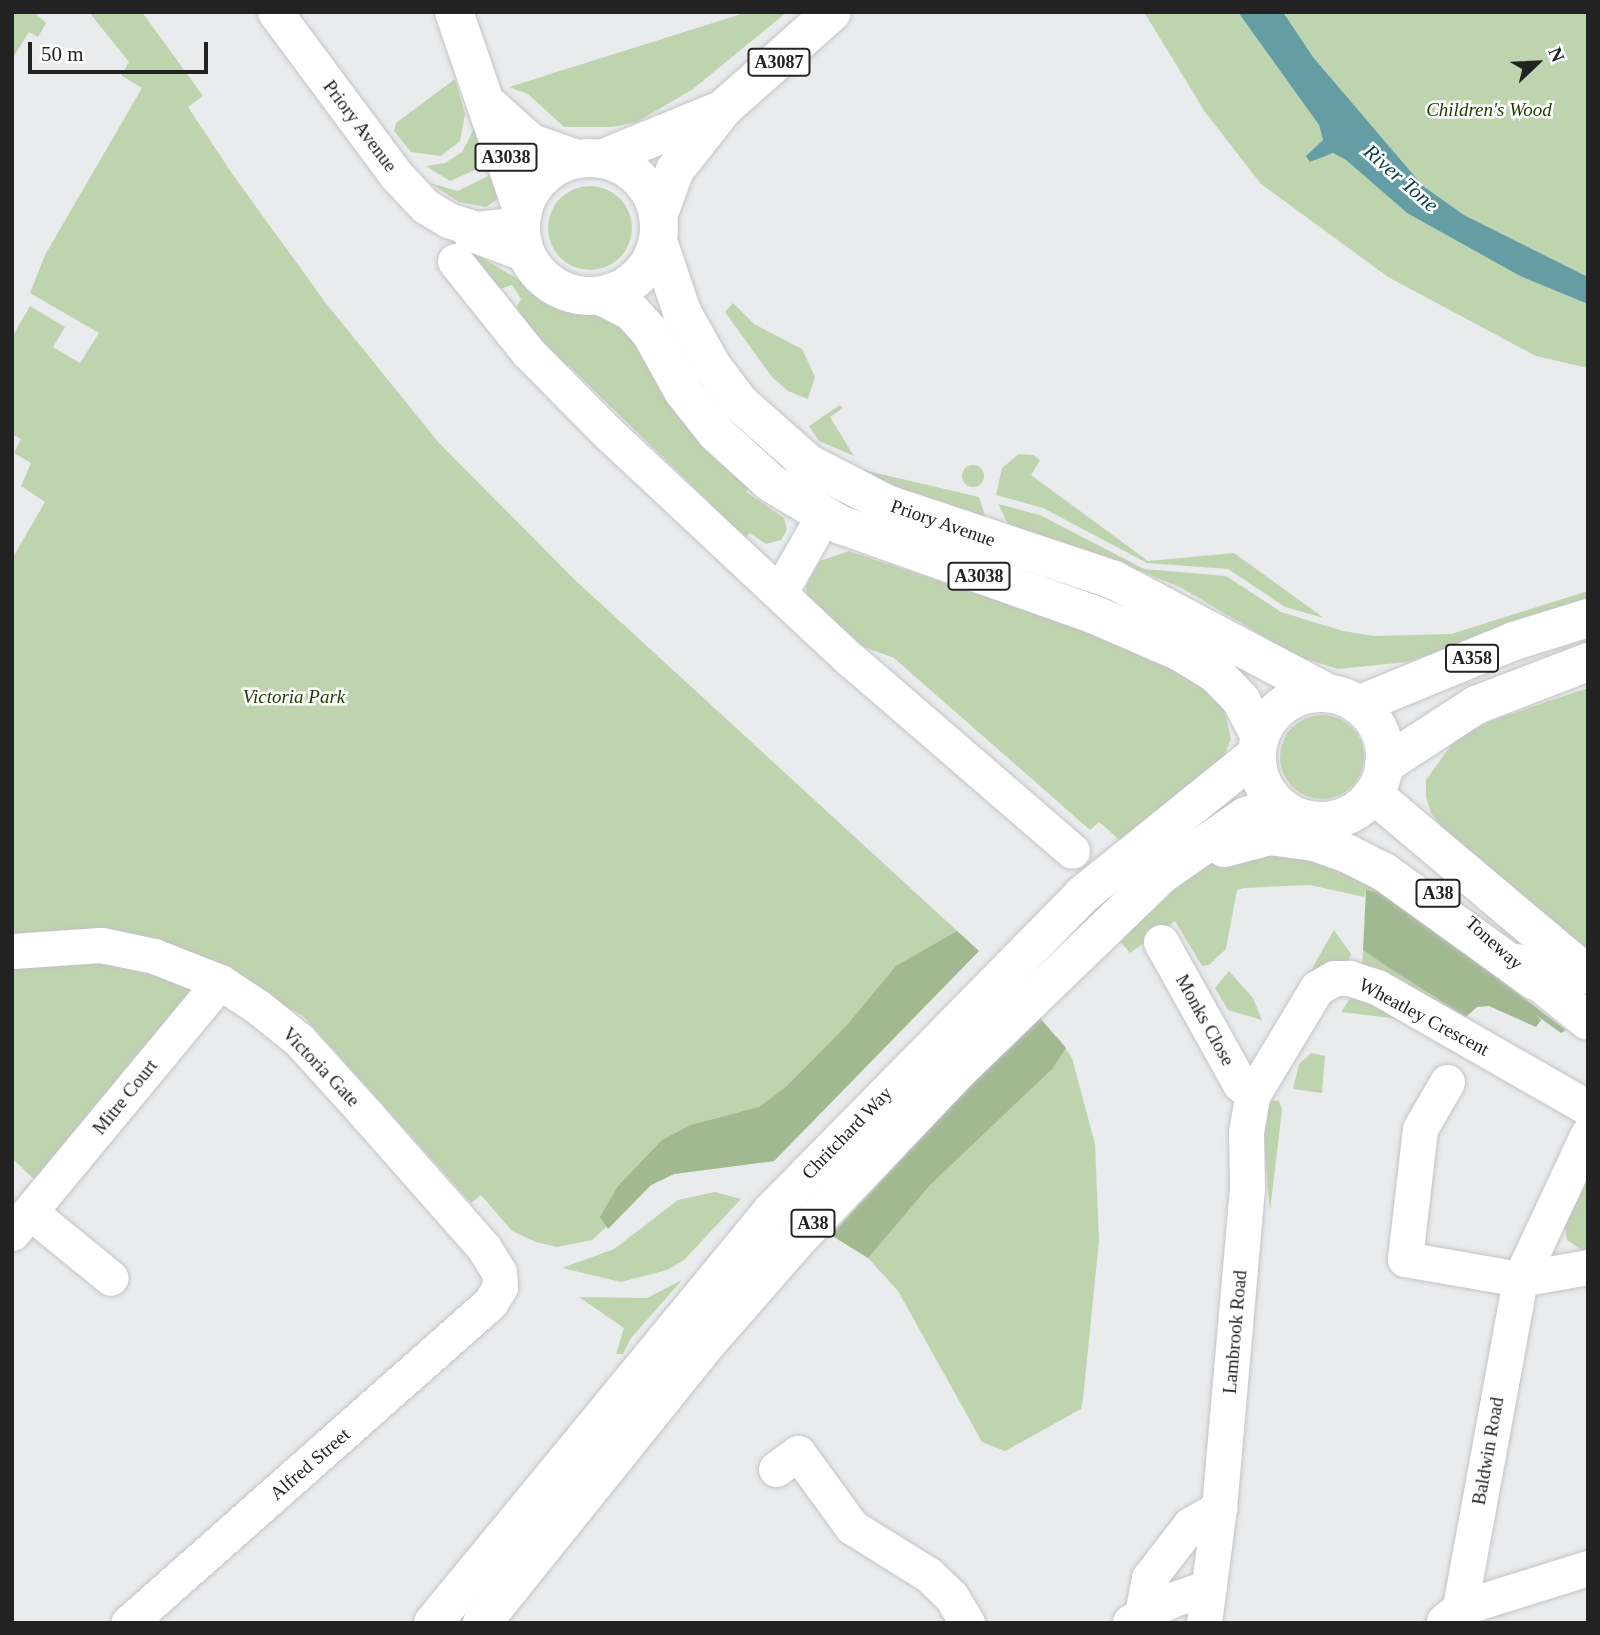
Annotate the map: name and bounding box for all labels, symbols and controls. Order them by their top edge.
scale bar [32,28,212,72]
north arrow [1502,28,1572,98]
text: 50 m [41,42,84,66]
text: N [1544,44,1569,65]
road number: A3087 [748,48,810,76]
street label: Priory Avenue [318,75,402,177]
park label: Children's Wood [1426,99,1552,121]
water label: River Tone [1358,139,1444,217]
road number: A3038 [475,142,538,172]
street label: Priory Avenue [887,494,999,552]
road number: A3038 [948,562,1010,590]
road number: A358 [1444,644,1500,672]
park label: Victoria Park [243,686,345,708]
road number: A38 [1415,878,1461,908]
street label: Toneway [1461,911,1527,975]
street label: Monks Close [1171,970,1239,1070]
street label: Wheatley Crescent [1355,973,1493,1061]
street label: Victoria Gate [277,1022,365,1112]
street label: Mitre Court [88,1055,162,1139]
street label: Chritchard Way [797,1082,897,1184]
road number: A38 [790,1208,836,1238]
street label: Lambrook Road [1218,1269,1252,1395]
street label: Baldwin Road [1467,1395,1509,1507]
street label: Alfred Street [265,1423,355,1505]

